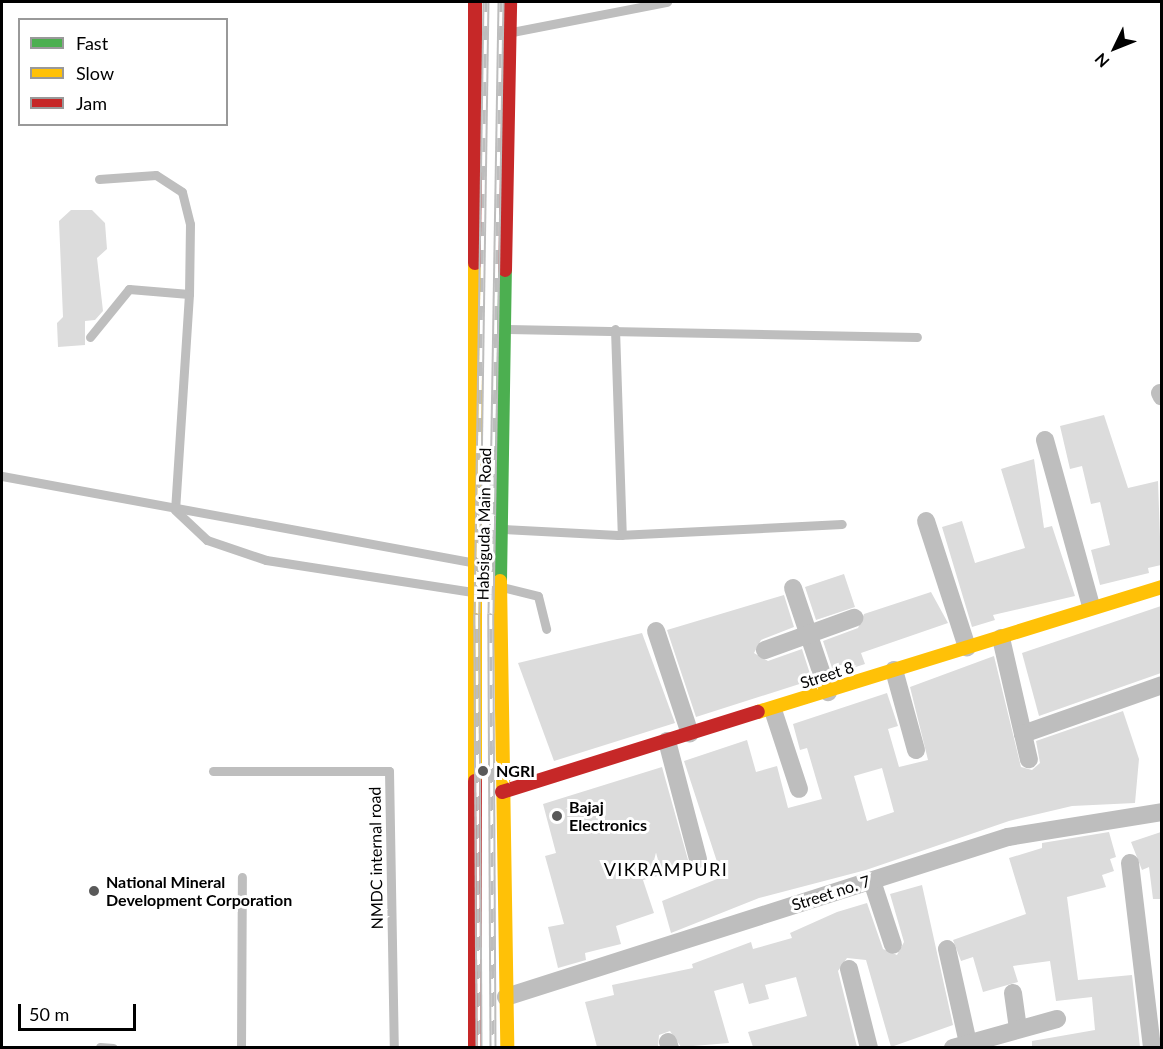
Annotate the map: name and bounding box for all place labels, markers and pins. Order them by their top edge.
place label: NGRI [496,761,535,781]
marker: NGRI [474,762,492,780]
place label: Bajaj Electronics [569,797,647,835]
marker: Bajaj Electronics [550,809,564,823]
place label: National Mineral Development Corporation [106,872,292,910]
marker: National Mineral Development Corporation [87,884,101,898]

